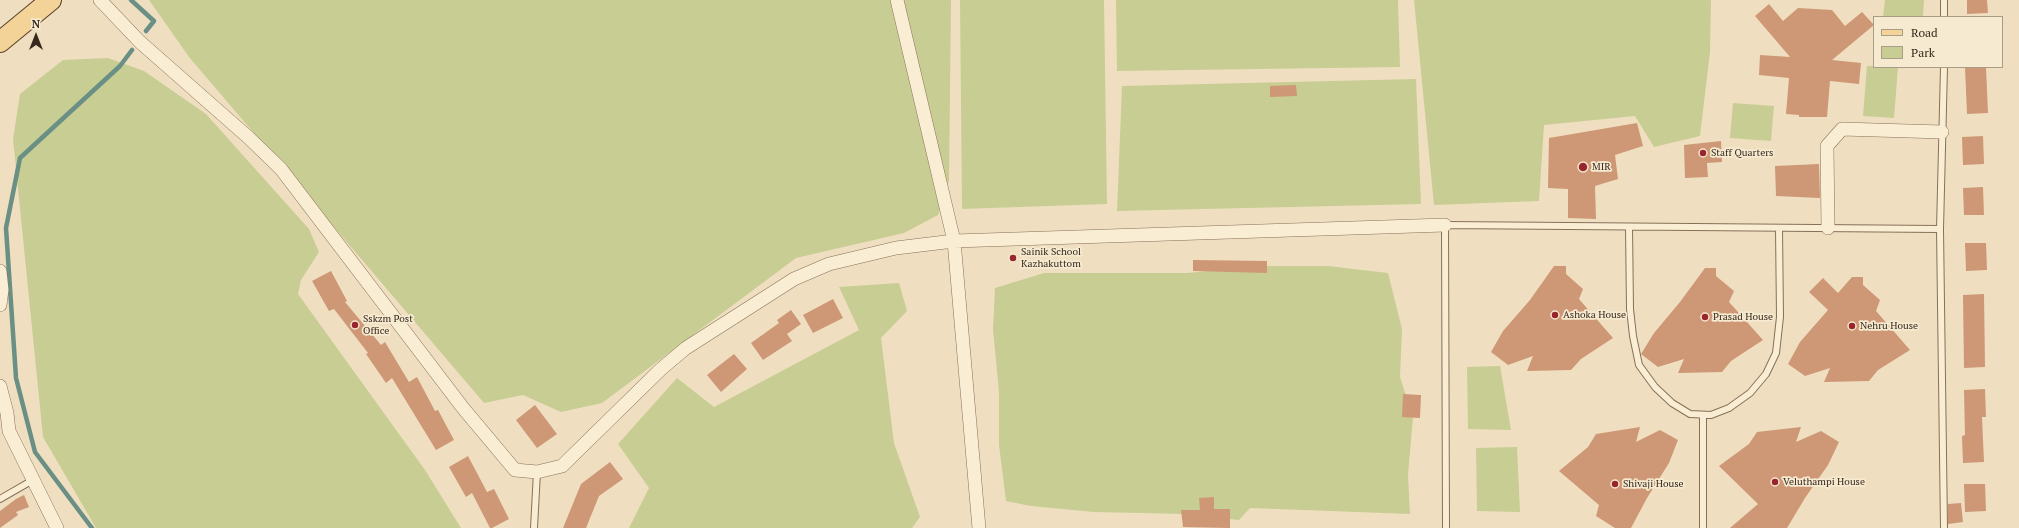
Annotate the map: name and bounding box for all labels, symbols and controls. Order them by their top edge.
north arrow [16,16,56,56]
legend [1873,16,2003,68]
text: N [32,17,40,31]
text: Road [1911,25,1938,40]
text: Park [1911,45,1935,60]
place label: Staff Quarters [1711,147,1773,159]
marker: Staff Quarters [1698,148,1708,158]
marker: MIR [1577,161,1589,173]
place label: MIR [1592,161,1611,173]
place label: Sainik School Kazhakuttom [1021,246,1081,270]
marker: Sainik School Kazhakuttom [1008,253,1018,263]
place label: Ashoka House [1563,309,1626,321]
marker: Ashoka House [1550,310,1560,320]
place label: Prasad House [1713,311,1773,323]
marker: Prasad House [1700,312,1710,322]
place label: Sskzm Post Office [363,313,413,336]
marker: Sskzm Post Office [350,320,360,330]
place label: Nehru House [1860,320,1918,332]
marker: Nehru House [1847,321,1857,331]
place label: Veluthampi House [1783,476,1865,488]
marker: Veluthampi House [1770,477,1780,487]
place label: Shivaji House [1623,478,1684,490]
marker: Shivaji House [1610,479,1620,489]

